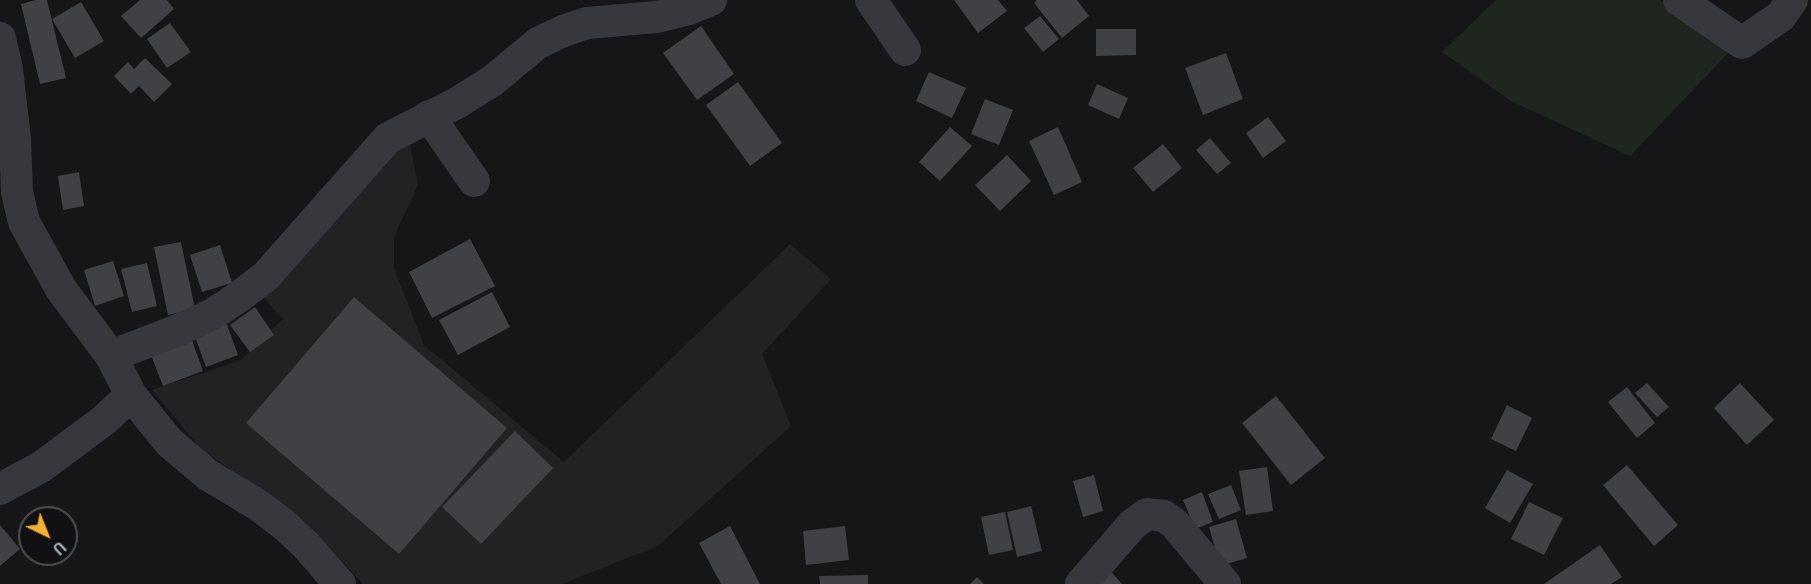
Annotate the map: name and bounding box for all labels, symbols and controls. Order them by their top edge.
north arrow [18,506,78,566]
text: U [49,538,70,559]

